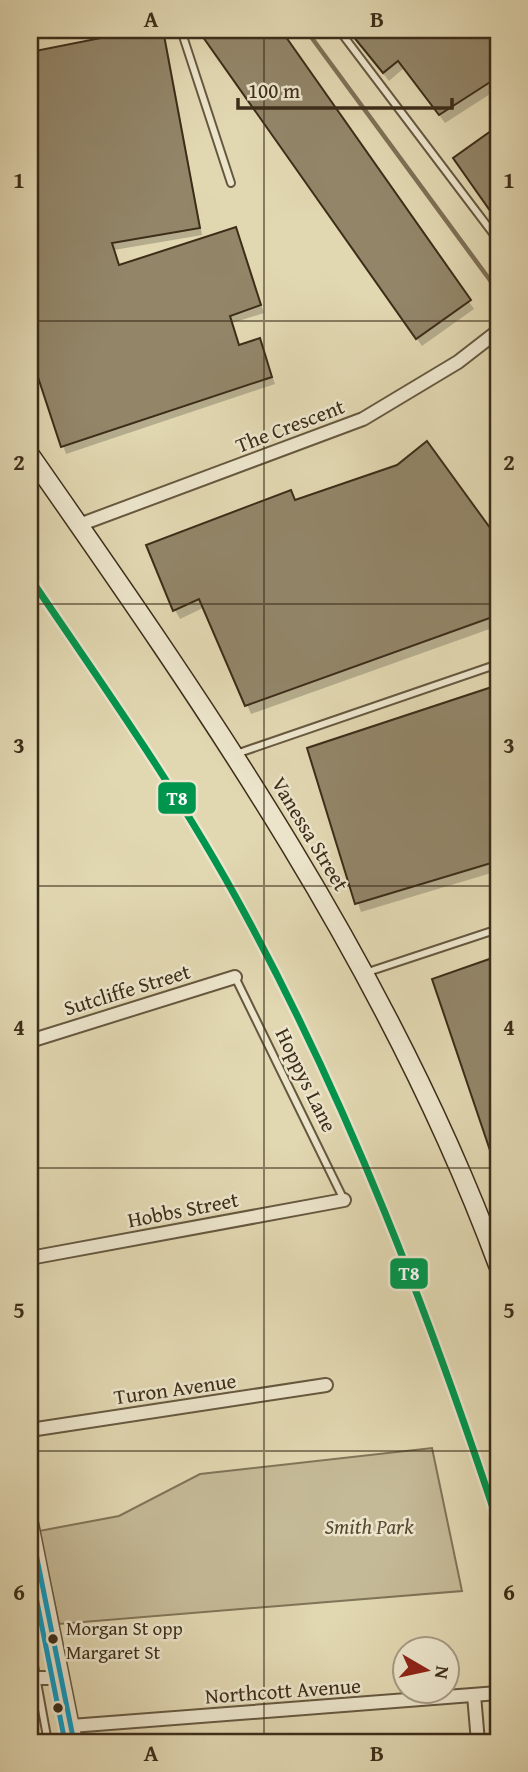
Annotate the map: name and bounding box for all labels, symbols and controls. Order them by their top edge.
text: A [144,2,159,35]
text: B [370,2,384,35]
scale bar [238,66,451,110]
text: 100 m [248,75,300,106]
text: 1 [13,163,25,196]
text: 1 [503,163,515,196]
street label: The Crescent [231,390,349,460]
text: 2 [13,445,25,478]
text: 2 [503,445,515,478]
text: 3 [13,728,25,761]
text: 3 [503,728,515,761]
street label: Vanessa Street [264,771,357,897]
line badge: T8 [157,781,197,815]
text: T8 [166,784,188,812]
street label: Sutcliffe Street [60,955,195,1023]
text: 4 [13,1010,25,1043]
text: 4 [503,1010,515,1043]
street label: Hoppys Lane [268,1022,345,1137]
street label: Hobbs Street [125,1183,242,1235]
line badge: T8 [389,1257,429,1290]
text: T8 [398,1259,420,1287]
text: 5 [13,1293,25,1326]
text: 5 [503,1293,515,1326]
street label: Turon Avenue [112,1365,238,1412]
park label: Smith Park [324,1511,414,1542]
text: 6 [13,1575,25,1608]
text: 6 [503,1575,515,1608]
place label: Morgan St opp Margaret St [66,1614,183,1666]
marker: Morgan St opp Margaret St [46,1632,60,1646]
north arrow [392,1636,462,1706]
text: N [428,1664,458,1681]
street label: Northcott Avenue [204,1670,362,1711]
unlabelled marker [51,1701,65,1715]
text: A [144,1736,159,1769]
text: B [370,1736,384,1769]

